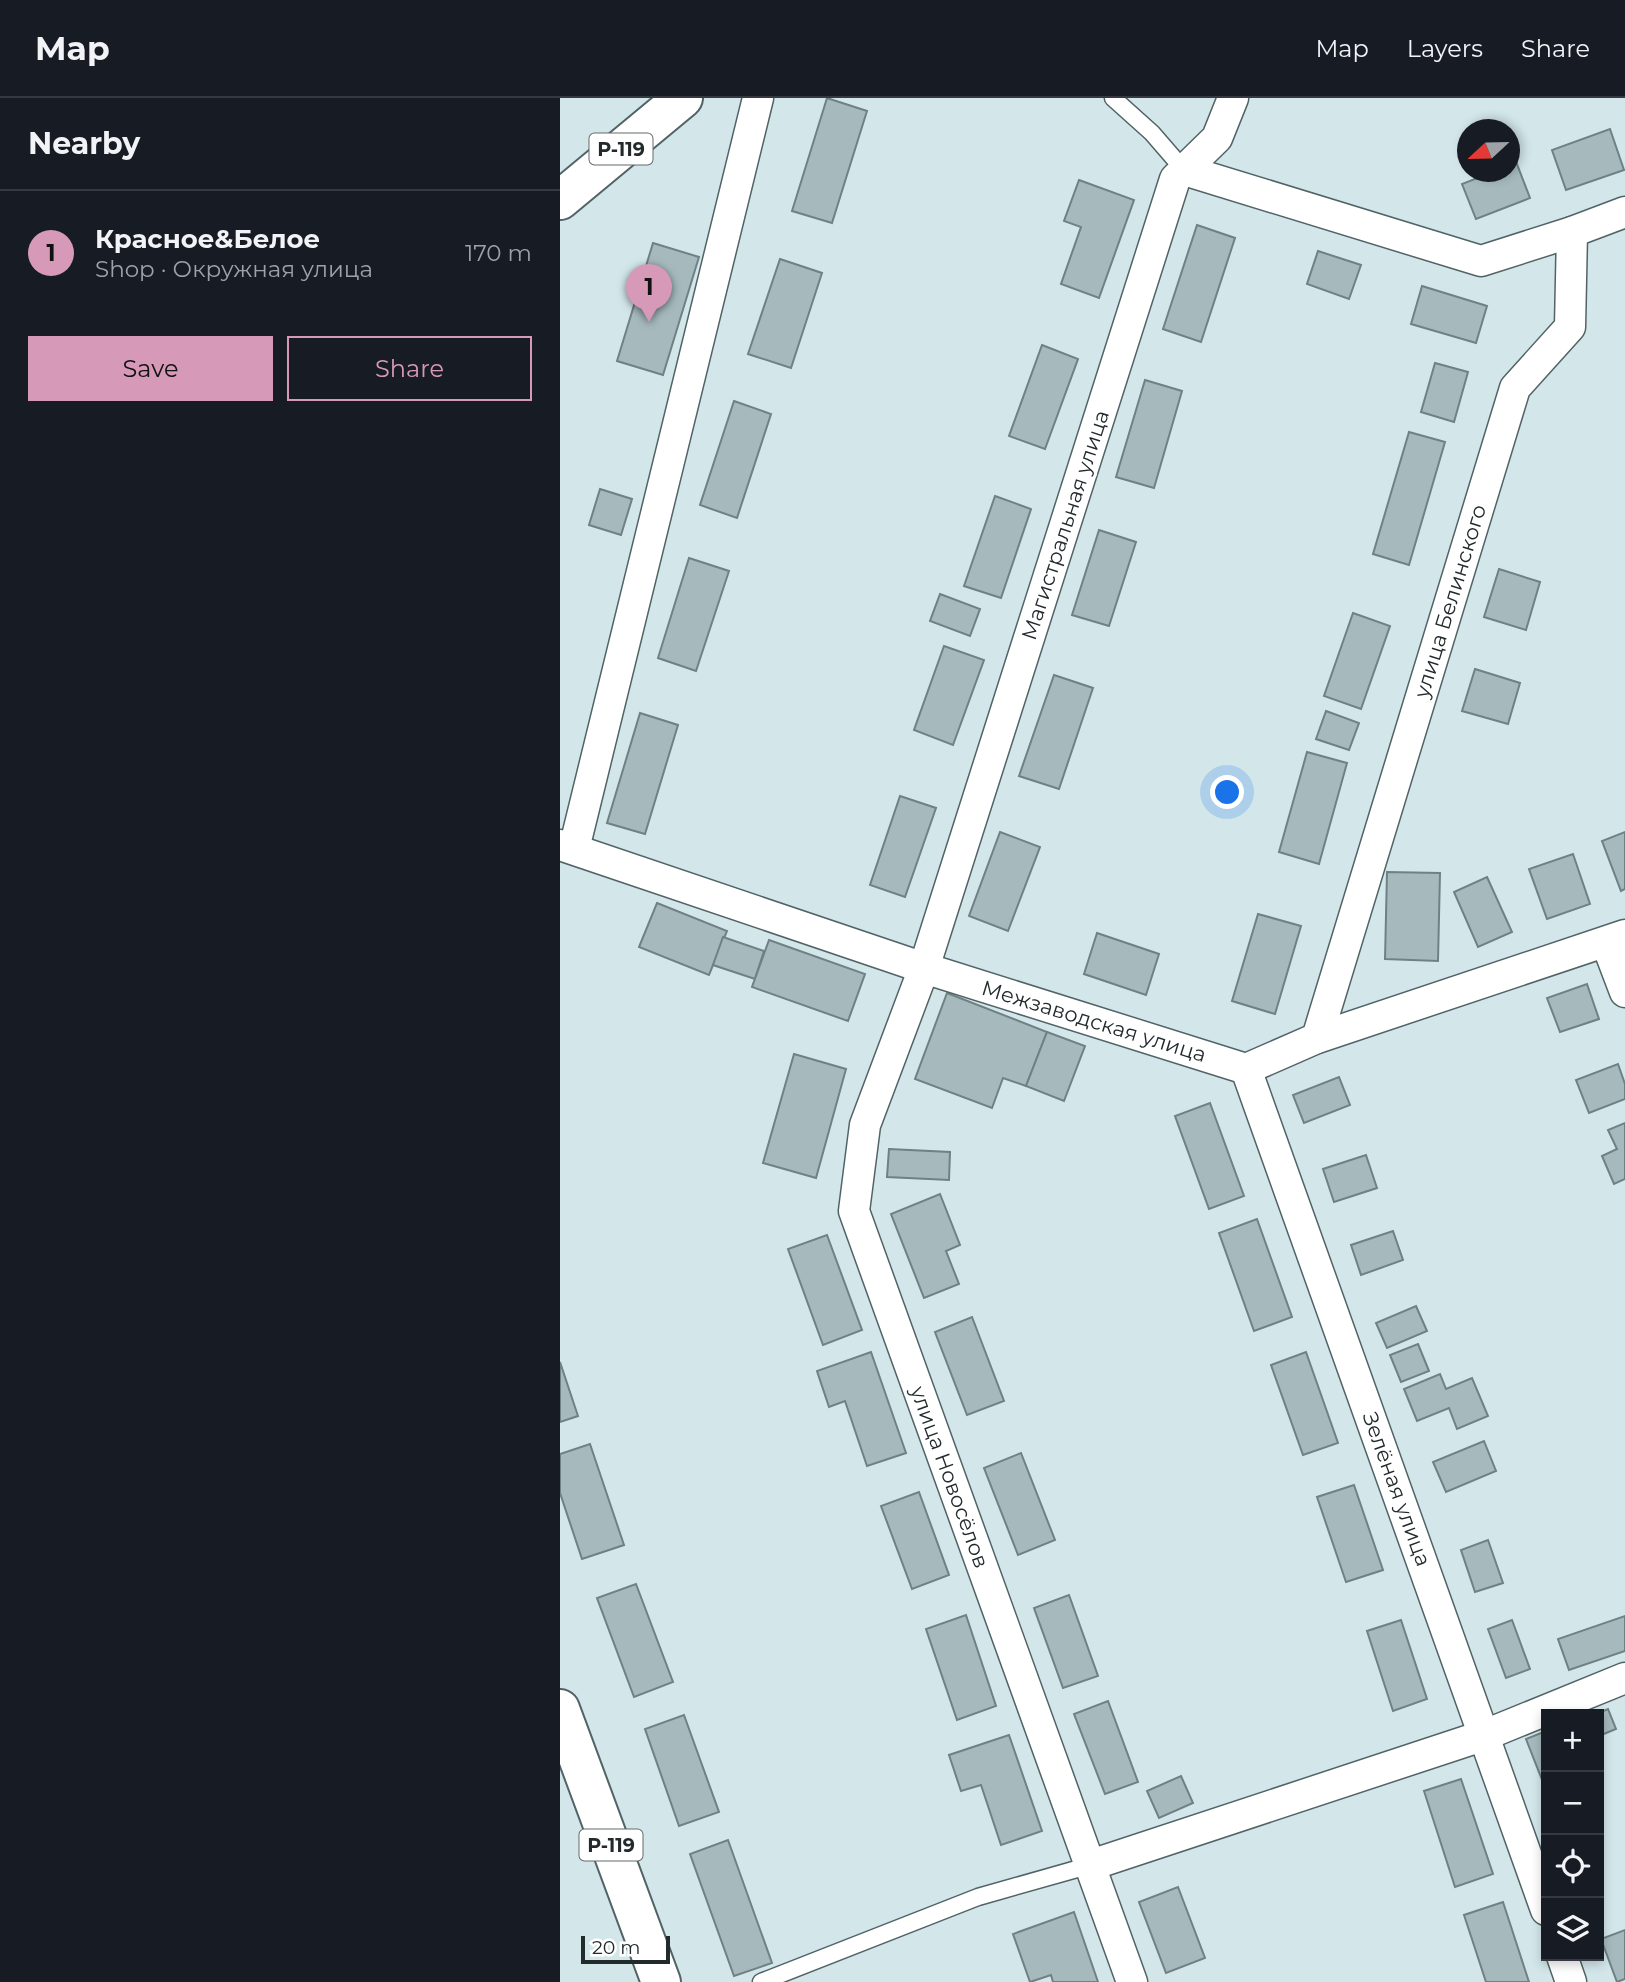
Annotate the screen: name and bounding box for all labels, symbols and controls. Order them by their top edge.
text: Map [35,28,110,68]
text: Map [1315,34,1369,63]
text: Layers [1407,34,1483,63]
text: Share [1521,34,1590,63]
north arrow [1457,119,1520,182]
text: Nearby [28,125,140,162]
road number: Р-119 [589,134,652,164]
text: Красное&Белое [95,223,320,255]
text: 1 [46,239,56,267]
text: 170 m [465,239,532,267]
text: Shop · Окружная улица [95,255,373,283]
pin: 1 [626,264,672,322]
button: Save [28,336,273,401]
button: Share [287,336,532,401]
street label: Магистральная улица [1016,407,1114,643]
street label: улица Белинского [1408,501,1491,702]
your location [1210,775,1244,809]
street label: Межзаводская улица [979,975,1209,1067]
street label: улица Новосёлов [905,1382,995,1571]
street label: Зелёная улица [1358,1408,1436,1570]
map controls [1541,1709,1604,1961]
button: + [1541,1709,1604,1772]
button: − [1541,1772,1604,1835]
road number: Р-119 [580,1830,642,1861]
button: locate [1541,1835,1604,1898]
button: layers [1541,1898,1604,1961]
scale bar [581,1933,670,1965]
text: 20 m [592,1936,640,1959]

